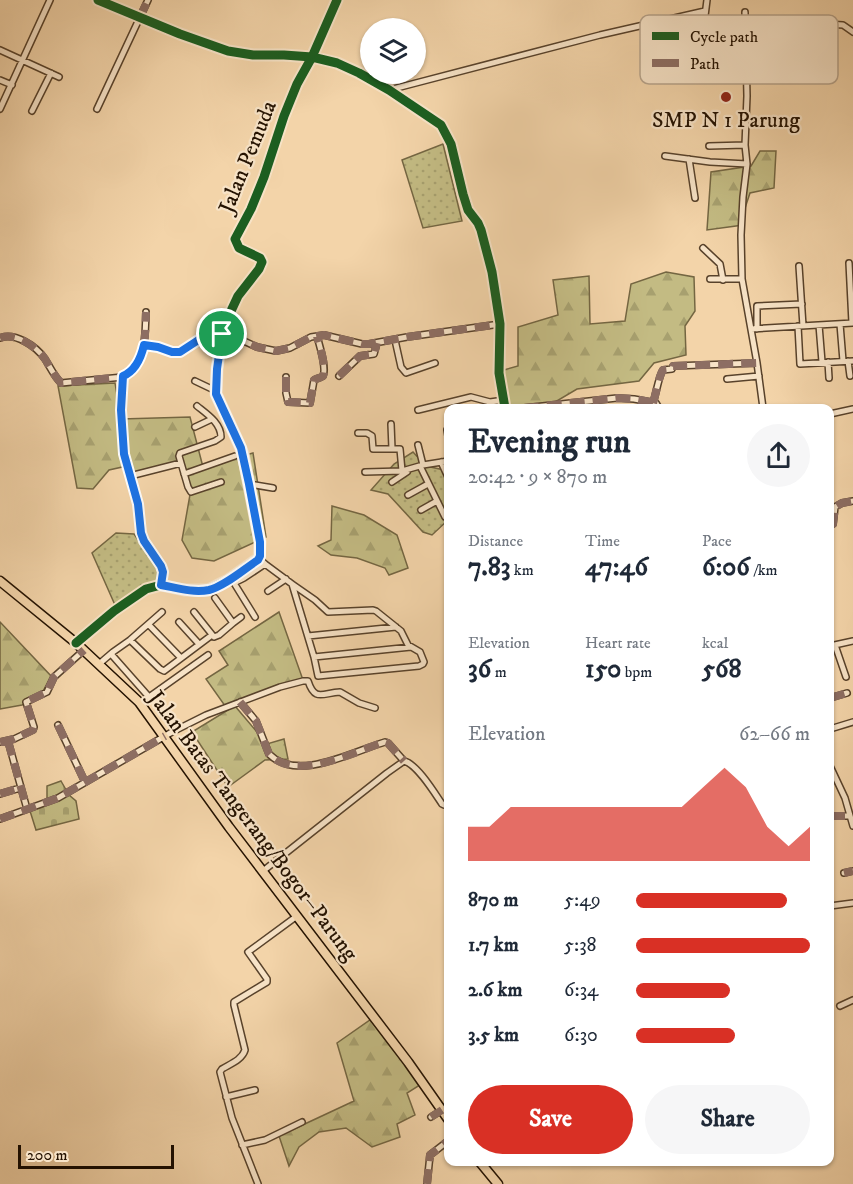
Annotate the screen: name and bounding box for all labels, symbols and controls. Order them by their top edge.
legend [640,15,838,84]
map controls [360,18,426,84]
button: layers [360,18,426,84]
text: Cycle path [690,27,759,47]
text: Path [690,54,720,74]
marker: SMP N 1 Parung [719,90,733,104]
street label: Jalan Pemuda [212,96,283,219]
place label: SMP N 1 Parung [652,107,800,134]
pin [196,308,247,359]
icon: arrive [205,317,238,350]
text: Evening run [468,422,630,463]
button: share [747,424,810,487]
text: 20:42 · 9 × 870 m [468,465,607,490]
text: Distance [468,531,523,551]
text: Time [585,531,620,551]
text: Pace [702,531,732,551]
text: 7.83 [468,551,510,584]
text: 47:46 [585,551,648,584]
text: 6:06 [702,551,750,584]
text: km [510,560,534,580]
text: /km [750,560,778,580]
text: Elevation [468,633,530,653]
text: Heart rate [585,633,651,653]
text: kcal [702,633,728,653]
text: 36 [468,653,491,686]
text: 150 [585,653,621,686]
text: 568 [702,653,741,686]
text: m [491,662,507,682]
text: bpm [621,662,652,682]
street label: Jalan Batas Tangerang/Bogor–Parung [141,684,364,967]
text: Elevation [468,722,545,747]
text: 62–66 m [739,722,810,747]
text: 870 m [468,888,519,913]
text: 5:49 [564,888,601,913]
text: 1.7 km [468,933,519,958]
text: 5:38 [564,933,597,958]
text: 2.6 km [468,978,523,1003]
text: 6:34 [564,978,599,1003]
text: 3.5 km [468,1023,519,1048]
text: 6:30 [564,1023,598,1048]
button: Save [468,1085,633,1154]
button: Share [645,1085,810,1154]
scale bar [18,1142,174,1170]
text: 200 m [27,1145,68,1165]

